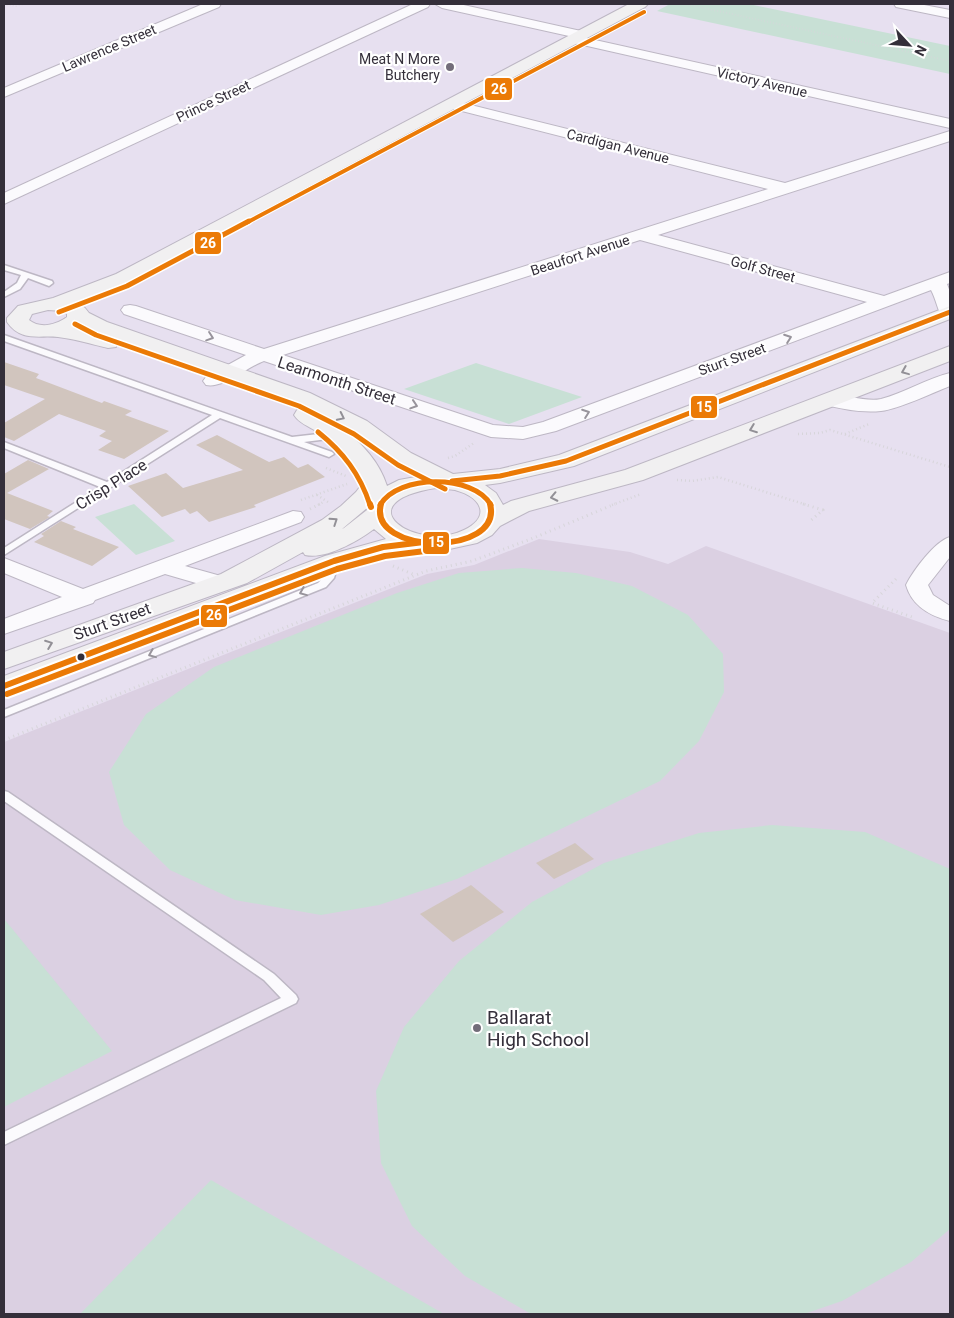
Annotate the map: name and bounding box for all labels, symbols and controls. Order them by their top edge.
north arrow [884,20,934,70]
street label: Lawrence Street [60,21,159,75]
text: N [911,43,930,59]
place label: Meat N More Butchery [359,51,440,83]
marker: Meat N More Butchery [444,61,456,73]
street label: Victory Avenue [715,64,809,100]
street label: Prince Street [173,77,253,125]
line badge: 26 [484,77,513,101]
text: 26 [491,81,507,97]
street label: Cardigan Avenue [565,126,671,166]
line badge: 26 [194,231,222,255]
street label: Beaufort Avenue [528,231,632,279]
text: 26 [200,235,216,251]
street label: Golf Street [729,253,797,285]
one-way arrow [205,331,213,341]
one-way arrow [783,334,792,344]
street label: Sturt Street [696,339,768,379]
street label: Learmonth Street [275,352,398,409]
one-way arrow [901,364,910,375]
line badge: 15 [690,395,718,419]
one-way arrow [409,399,417,409]
text: 15 [696,399,712,415]
one-way arrow [581,409,590,419]
one-way arrow [336,411,345,421]
one-way arrow [750,424,758,434]
street label: Crisp Place [72,455,150,514]
one-way arrow [549,491,558,502]
one-way arrow [328,518,338,527]
line badge: 15 [422,531,450,555]
text: 15 [428,534,444,550]
one-way arrow [299,587,307,597]
street label: Sturt Street [71,599,153,644]
line badge: 26 [200,604,228,628]
text: 26 [206,607,222,623]
one-way arrow [44,640,53,650]
one-way arrow [148,648,157,658]
unlabelled marker [76,652,86,662]
place label: Ballarat High School [487,1006,589,1051]
marker: Ballarat High School [471,1022,483,1034]

